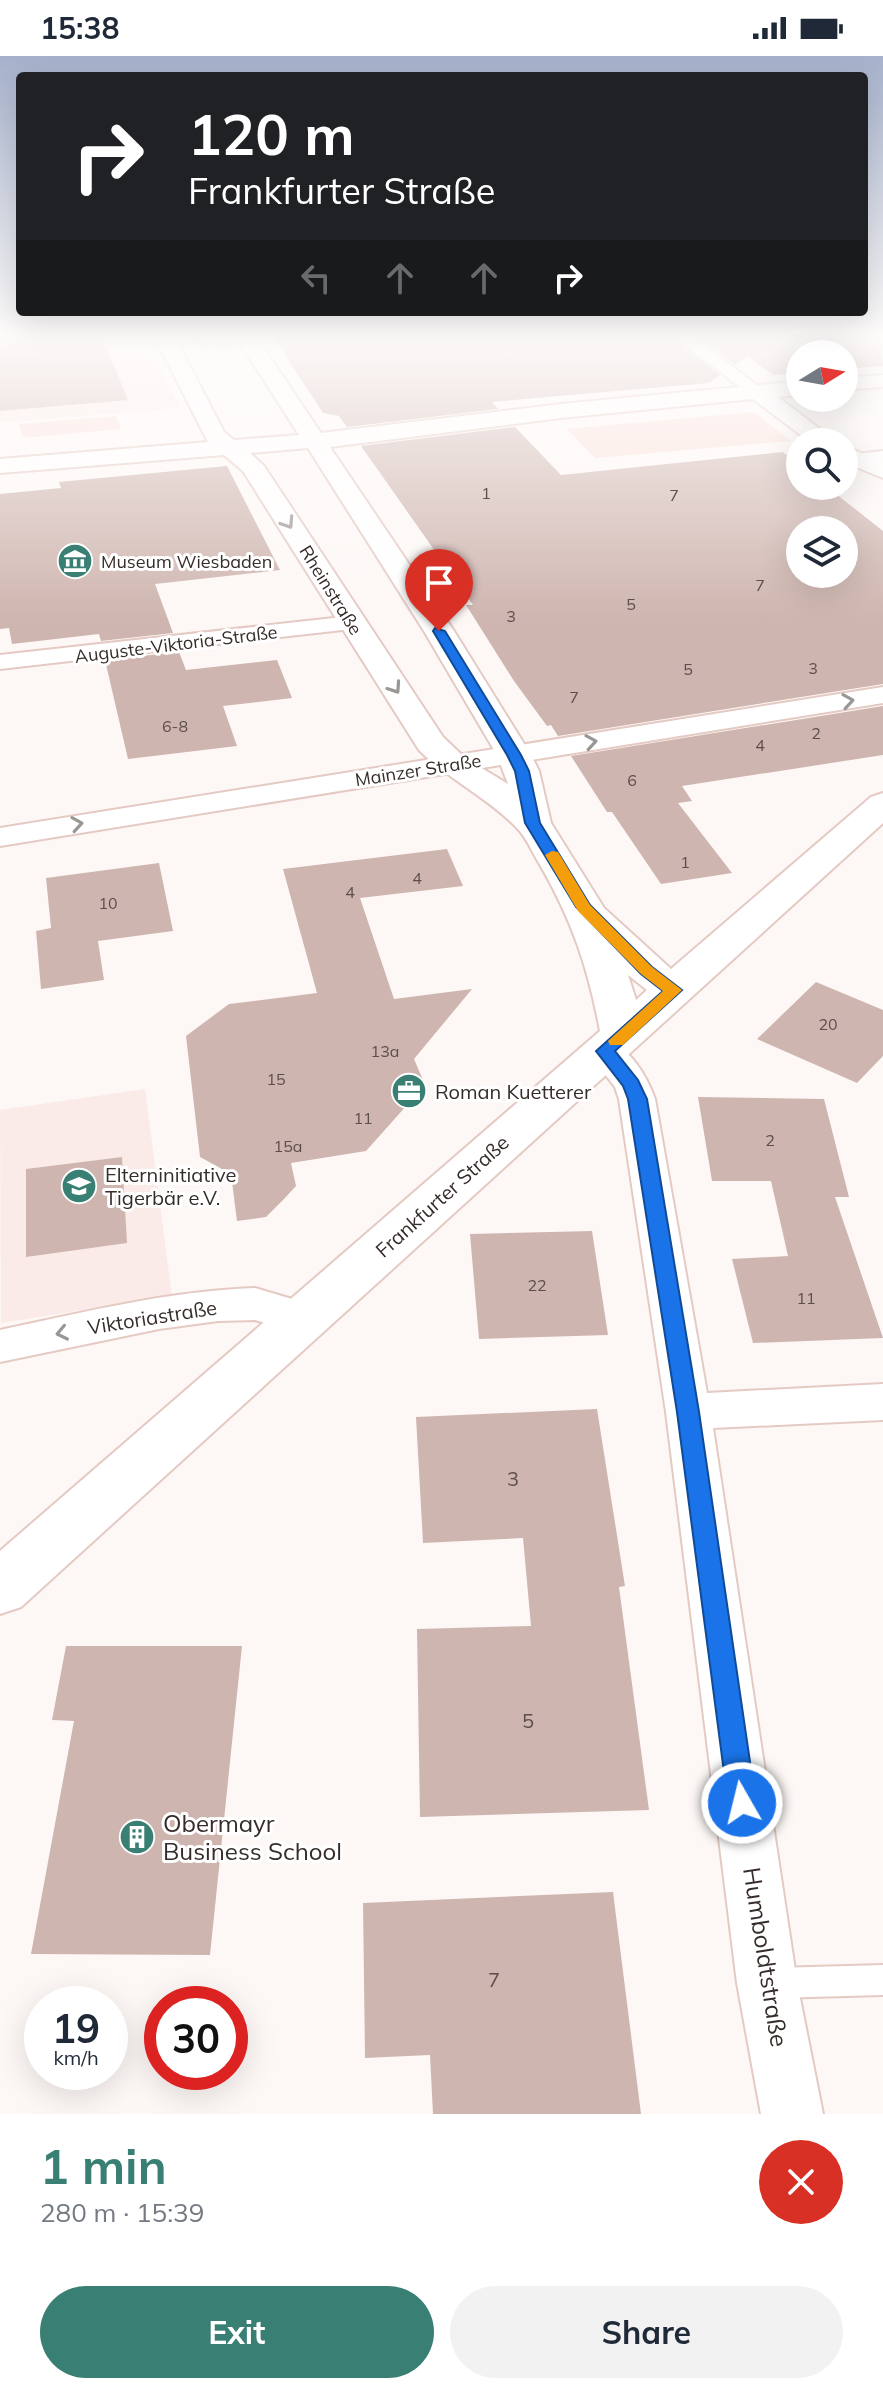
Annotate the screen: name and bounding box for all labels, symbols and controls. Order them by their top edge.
text: 15:38 [40,9,119,47]
text: 120 m [188,99,355,169]
icon: right [56,104,160,208]
text: Frankfurter Straße [188,168,495,213]
icon: left [294,256,338,300]
icon: ahead [378,256,422,300]
icon: ahead [462,256,506,300]
icon: right [546,256,590,300]
north arrow [786,340,858,412]
map controls [786,340,858,588]
button: search [786,428,858,500]
house number: 1 [481,483,491,503]
house number: 7 [669,485,679,505]
one-way arrow [278,514,293,528]
button: layers [786,516,858,588]
street label: Rheinstraße [294,541,368,639]
museum icon: Museum Wiesbaden [56,542,94,580]
pin [405,549,473,631]
place label: Museum Wiesbaden [101,550,272,573]
icon: arrive [417,561,461,605]
house number: 7 [755,575,765,595]
house number: 5 [626,594,636,614]
house number: 3 [506,606,516,626]
street label: Auguste-Viktoria-Straße [73,620,279,668]
house number: 3 [808,658,818,678]
house number: 5 [683,659,693,679]
one-way arrow [385,680,400,694]
house number: 7 [569,687,579,707]
one-way arrow [841,693,855,710]
house number: 6-8 [162,716,188,736]
house number: 2 [811,723,821,743]
one-way arrow [584,735,598,752]
house number: 4 [755,735,765,755]
street label: Mainzer Straße [353,749,483,791]
house number: 6 [627,770,637,790]
one-way arrow [70,817,84,834]
house number: 1 [680,852,690,872]
house number: 4 [412,868,422,888]
house number: 4 [345,882,355,902]
house number: 10 [98,893,118,913]
house number: 20 [818,1014,838,1034]
house number: 13a [371,1041,399,1061]
house number: 15 [266,1069,286,1089]
office icon: Roman Kuetterer [390,1072,428,1110]
place label: Roman Kuetterer [435,1079,592,1104]
house number: 11 [353,1108,373,1128]
street label: Frankfurter Straße [370,1130,514,1262]
house number: 2 [765,1130,775,1150]
house number: 15a [274,1136,302,1156]
place label: Elterninitiative Tigerbär e.V. [105,1162,236,1210]
school or university icon: Elterninitiative Tigerbär e.V. [60,1167,98,1205]
house number: 22 [527,1275,547,1295]
house number: 11 [796,1288,816,1308]
street label: Viktoriastraße [86,1294,218,1340]
one-way arrow [56,1324,70,1341]
house number: 3 [507,1466,519,1491]
house number: 5 [522,1708,534,1733]
position arrow [700,1761,784,1845]
place label: Obermayr Business School [163,1808,342,1866]
building icon: Obermayr Business School [118,1818,156,1856]
street label: Humboldtstraße [737,1865,795,2049]
house number: 7 [488,1967,500,1992]
speed limit sign: 30 [144,1986,248,2090]
text: 19 [52,2003,100,2053]
text: km/h [53,2045,99,2070]
text: 1 min [40,2136,167,2196]
button: close [759,2140,843,2224]
text: 280 m · 15:39 [40,2196,204,2229]
button: Exit [40,2286,434,2378]
button: Share [450,2286,843,2378]

